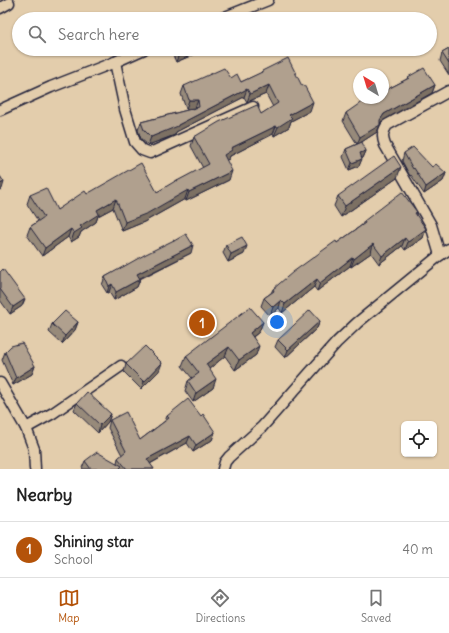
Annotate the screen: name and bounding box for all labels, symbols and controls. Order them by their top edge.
search box [12,12,437,56]
icon: search [26,23,48,45]
text: Search here [58,25,139,44]
north arrow [353,68,389,104]
pin: 1 [189,308,215,338]
your location [267,312,287,332]
map controls [401,421,437,457]
button: locate [401,421,437,457]
text: Nearby [16,484,72,506]
text: Shining star [54,532,134,551]
text: 1 [26,541,32,558]
text: 40 m [402,541,433,558]
text: School [54,551,93,568]
tab: Map [58,587,80,625]
tab: Directions [196,587,245,625]
tab: Saved [361,587,391,625]

